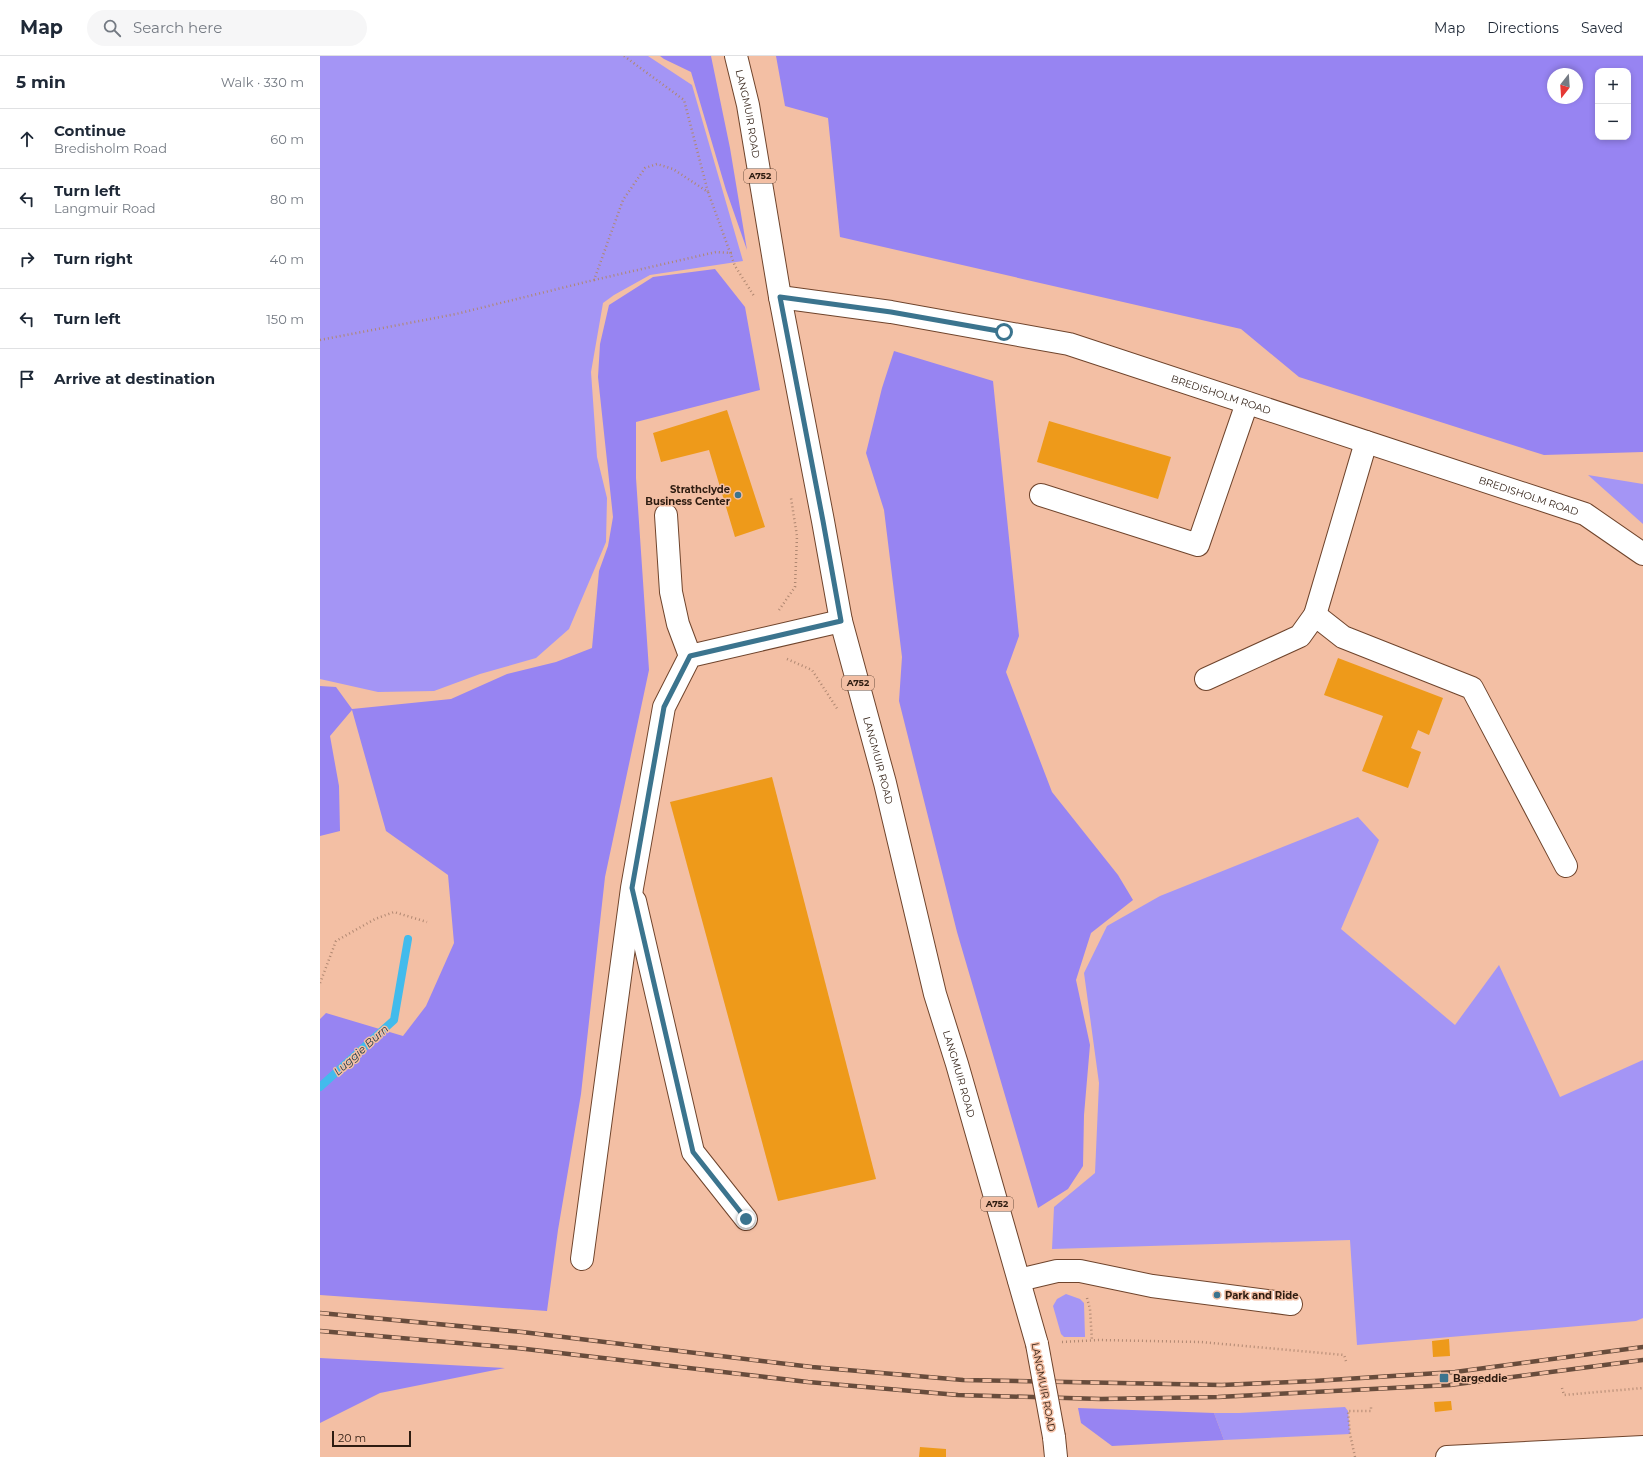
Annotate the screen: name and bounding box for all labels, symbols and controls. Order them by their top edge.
search box [87,10,367,46]
text: Map [20,16,63,39]
icon: search [101,17,123,39]
text: Search here [133,18,222,37]
text: Map [1434,19,1465,37]
text: Directions [1487,19,1559,37]
text: Saved [1581,19,1623,37]
street label: LANGMUIR ROAD [732,68,763,159]
north arrow [1547,68,1583,104]
map controls [1595,68,1631,140]
button: + [1595,68,1631,104]
text: 5 min [16,72,66,92]
text: Walk · 330 m [221,74,304,90]
button: − [1595,104,1631,140]
text: Continue [54,121,126,140]
icon: ahead [16,128,38,150]
text: 60 m [270,131,304,147]
text: Bredisholm Road [54,140,167,156]
road number: A752 [744,169,776,183]
text: Turn left [54,181,121,200]
icon: left [16,188,38,210]
text: 80 m [270,191,304,207]
text: Langmuir Road [54,200,156,216]
icon: right [16,248,38,270]
text: Turn right [54,249,133,268]
text: 40 m [270,251,304,267]
icon: left [16,308,38,330]
text: Turn left [54,309,121,328]
text: 150 m [266,311,304,327]
route start [995,323,1013,341]
icon: arrive [16,368,38,390]
text: Arrive at destination [54,369,215,388]
street label: BREDISHOLM ROAD [1169,372,1273,417]
street label: BREDISHOLM ROAD [1477,473,1580,518]
place label: Strathclyde Business Center [645,483,731,508]
marker: Strathclyde Business Center [733,490,743,500]
road number: A752 [842,676,874,690]
street label: LANGMUIR ROAD [860,715,896,806]
water label: Luggie Burn [331,1022,391,1078]
street label: LANGMUIR ROAD [940,1029,978,1119]
road number: A752 [981,1197,1013,1211]
route end [737,1210,755,1228]
place label: Park and Ride [1225,1289,1298,1302]
marker: Park and Ride [1212,1290,1222,1300]
street label: LANGMUIR ROAD [1029,1342,1058,1433]
marker: Bargeddie [1438,1372,1450,1384]
place label: Bargeddie [1453,1372,1508,1385]
scale bar [332,1429,411,1448]
text: 20 m [338,1431,366,1445]

